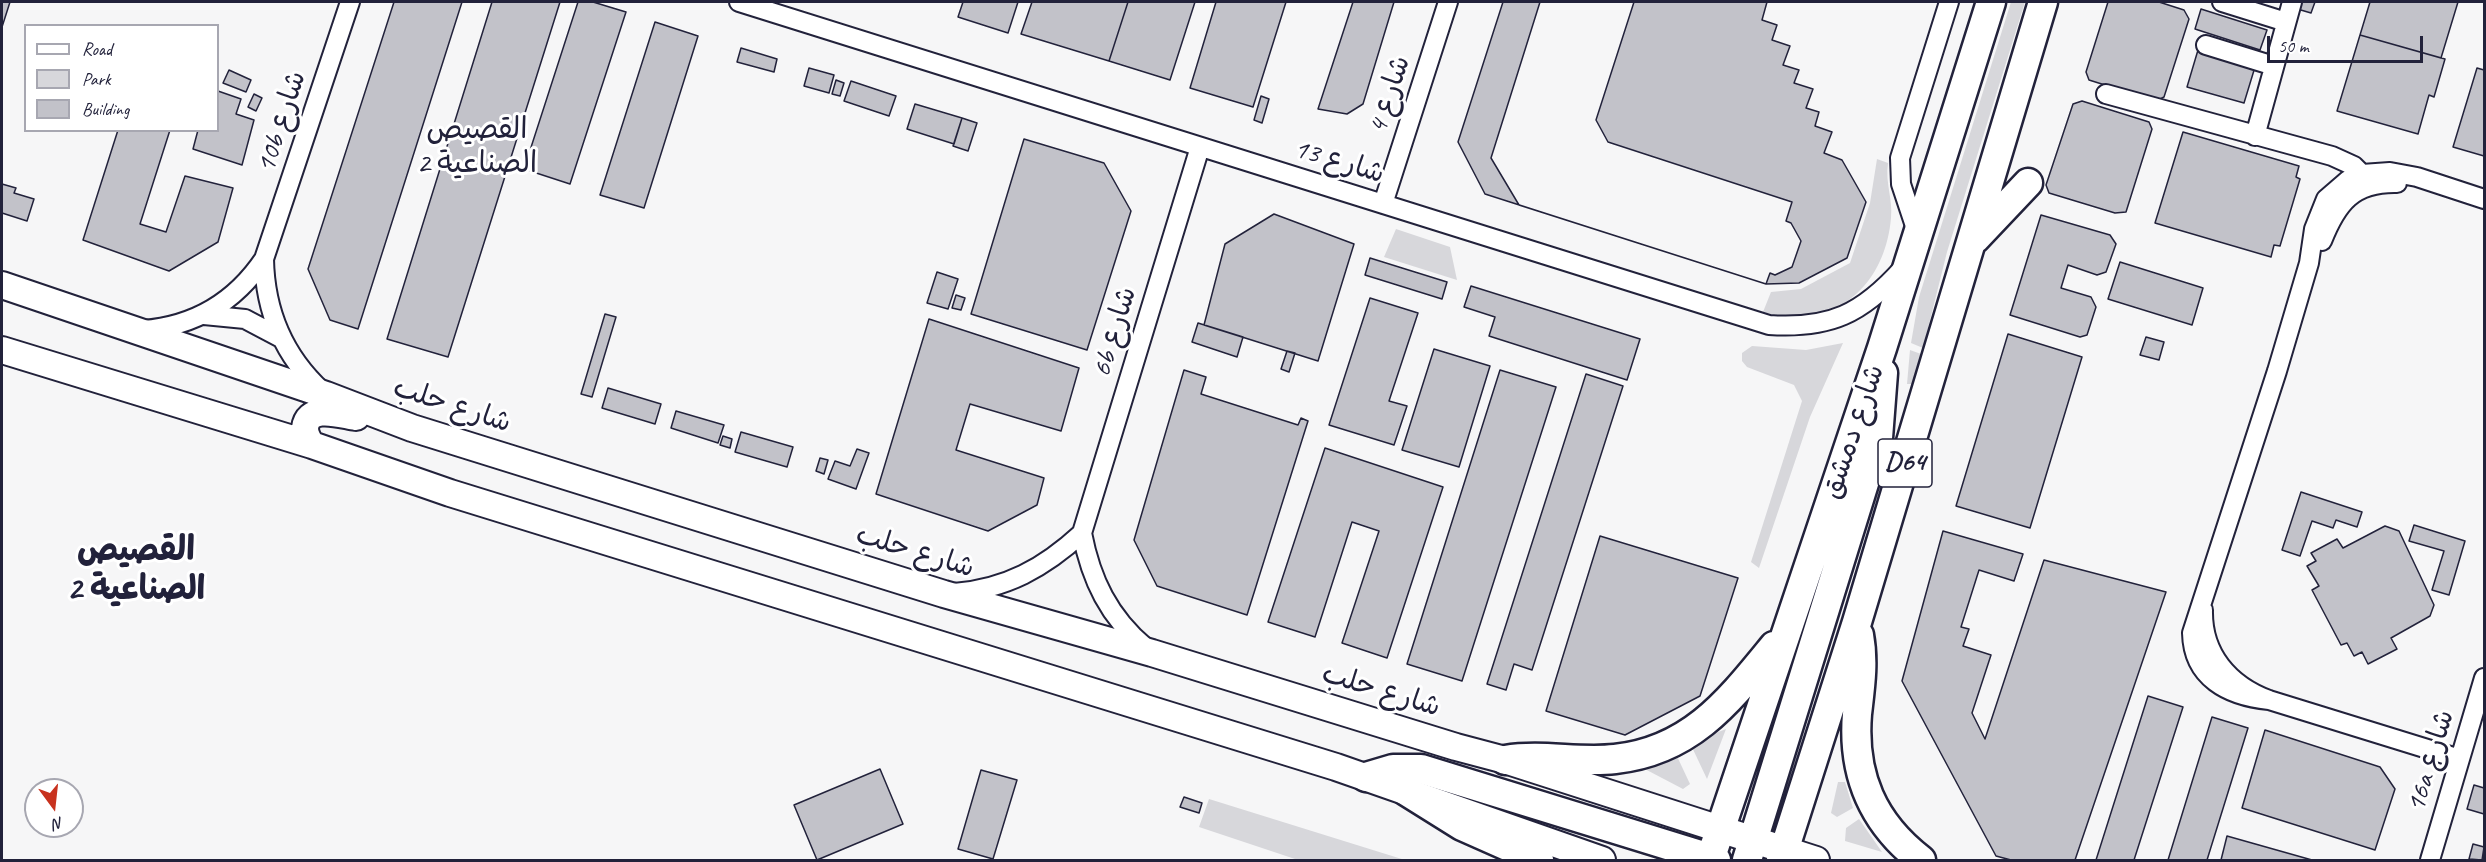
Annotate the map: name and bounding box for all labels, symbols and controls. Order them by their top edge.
legend [24,24,219,132]
scale bar [2270,24,2426,62]
text: 50 m [2278,35,2309,57]
text: Road [82,38,112,60]
street label: شارع 4 [1362,52,1418,138]
street label: 10b شارع [250,67,314,177]
text: Park [82,68,111,90]
text: Building [82,98,129,120]
district label: القصيص الصناعية 2 [417,112,537,182]
street label: شارع 13 [1290,132,1388,192]
street label: 6b شارع [1085,283,1145,381]
street label: شارع دمشق [1815,361,1893,503]
street label: شارع حلب [389,371,515,441]
road number: D64 [1878,439,1932,487]
street label: شارع حلب [852,518,978,586]
district label: القصيص الصناعية 2 [66,531,206,610]
street label: شارع حلب [1318,657,1444,725]
street label: 16a شارع [2400,706,2462,816]
north arrow [24,778,84,838]
text: N [51,813,66,834]

